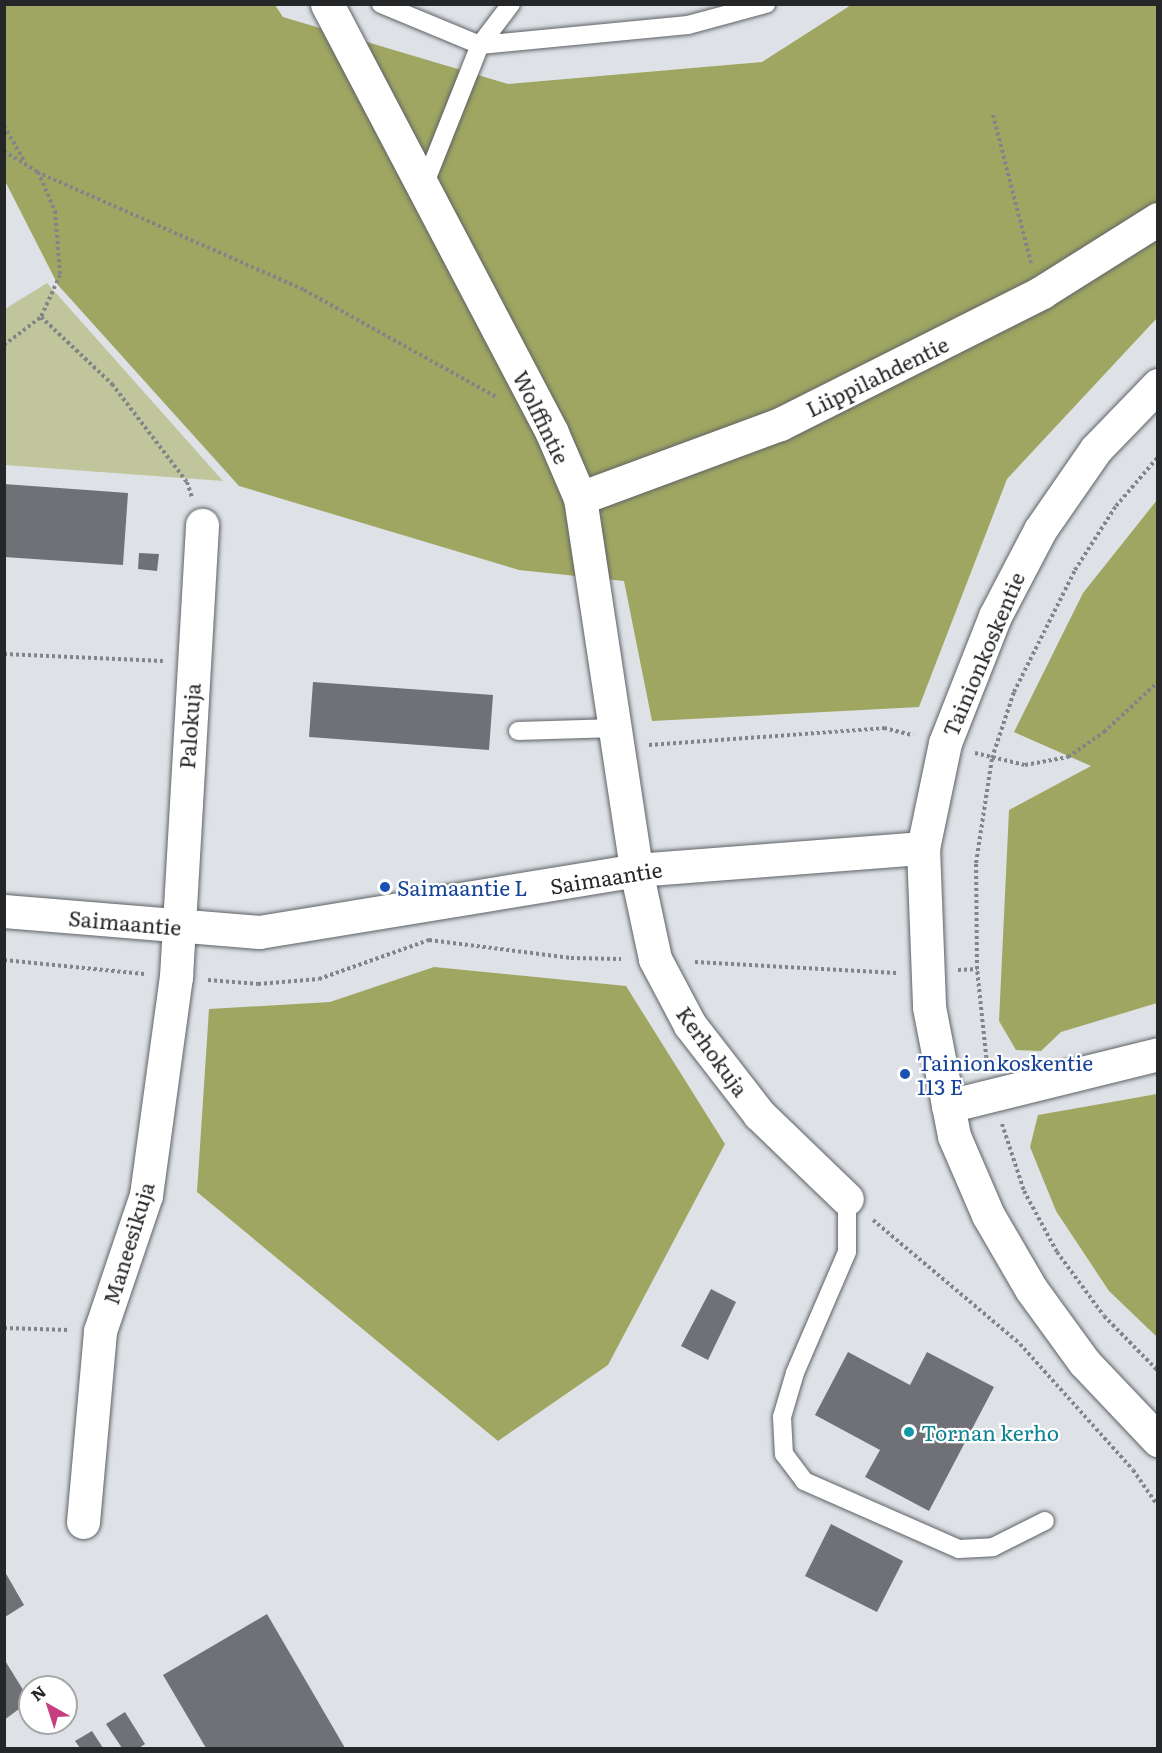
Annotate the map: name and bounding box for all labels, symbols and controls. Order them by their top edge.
street label: Liippilahdentie [802,331,952,421]
street label: Wolffintie [509,366,575,468]
street label: Tainionkoskentie [937,568,1029,740]
street label: Palokuja [173,682,205,770]
street label: Saimaantie [548,856,664,898]
place label: Saimaantie L [397,874,528,900]
marker: Saimaantie L [378,880,392,894]
street label: Saimaantie [68,905,182,939]
street label: Kerhokuja [672,1001,754,1101]
place label: Tainionkoskentie 113 E [917,1049,1093,1099]
marker: Tainionkoskentie 113 E [898,1067,912,1081]
street label: Maneesikuja [97,1179,159,1307]
place label: Tornan kerho [921,1419,1059,1445]
marker: Tornan kerho [902,1425,916,1439]
north arrow [18,1675,78,1735]
text: N [25,1679,51,1706]

